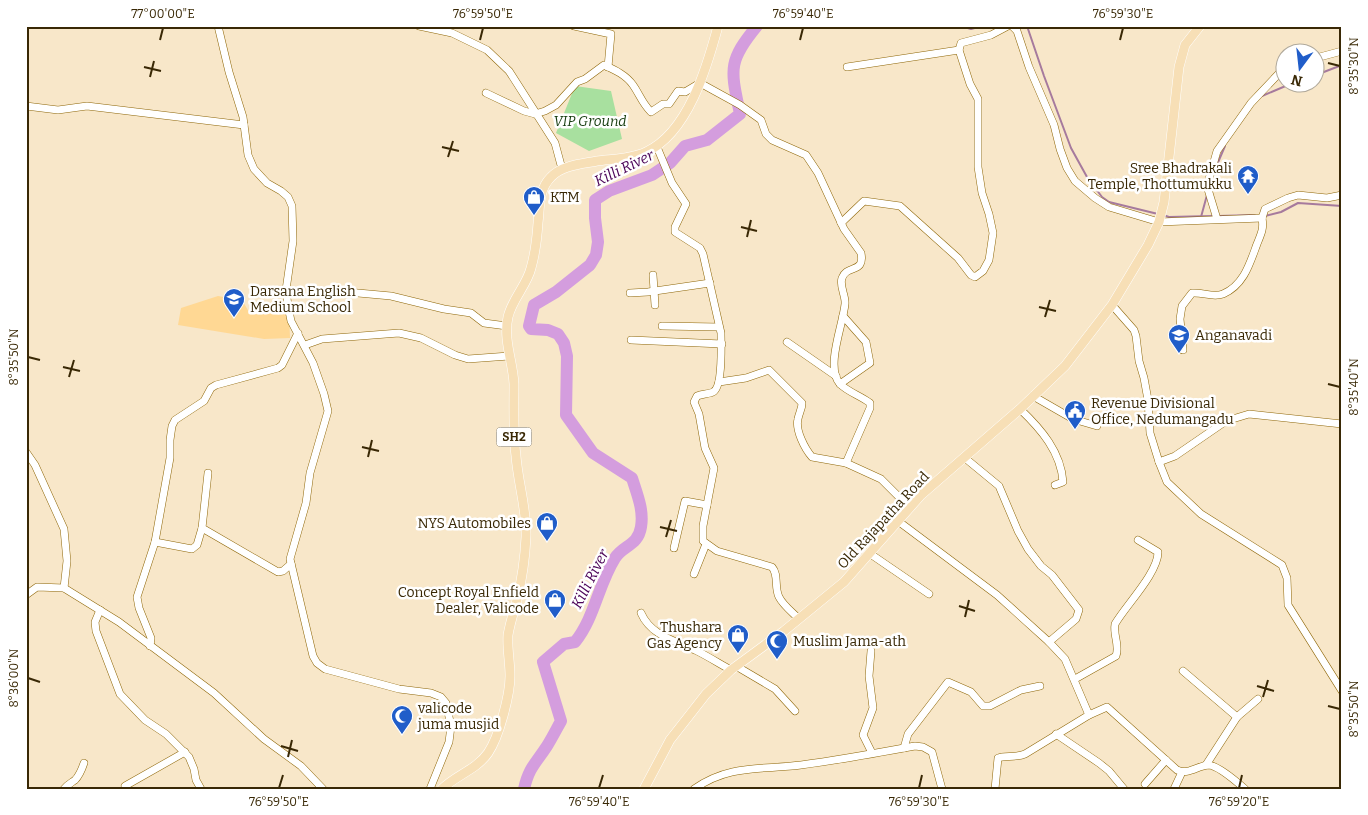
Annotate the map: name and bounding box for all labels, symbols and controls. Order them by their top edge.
text: 77°00'00"E [131,7,195,21]
text: 76°59'50"E [453,7,513,21]
text: 76°59'40"E [773,7,833,21]
text: 76°59'30"E [1093,7,1153,21]
text: 8°35'30"N [1347,37,1361,95]
north arrow [1276,42,1326,92]
text: N [1289,70,1304,90]
park label: VIP Ground [553,113,627,130]
water label: Killi River [591,145,658,190]
place label: Sree Bhadrakali Temple, Thottumukku [1088,160,1232,193]
temple icon: Sree Bhadrakali Temple, Thottumukku [1236,164,1260,195]
shop icon: KTM [522,185,546,216]
place label: KTM [550,189,580,206]
place label: Darsana English Medium School [250,283,356,316]
school or university icon: Darsana English Medium School [222,287,246,318]
school or university icon: Anganavadi [1167,323,1191,354]
place label: Anganavadi [1195,327,1272,344]
text: 8°35'50"N [7,328,21,385]
text: 8°35'40"N [1347,358,1361,416]
place label: Revenue Divisional Office, Nedumangadu [1091,395,1234,428]
public building icon: Revenue Divisional Office, Nedumangadu [1063,399,1087,430]
road number: SH2 [496,428,532,447]
street label: Old Rajapatha Road [834,468,933,572]
shop icon: NYS Automobiles [535,511,559,542]
place label: NYS Automobiles [418,515,531,532]
water label: Killi River [567,546,613,612]
place label: Concept Royal Enfield Dealer, Valicode [398,584,539,617]
shop icon: Concept Royal Enfield Dealer, Valicode [543,588,567,619]
place label: Thushara Gas Agency [647,619,723,652]
shop icon: Thushara Gas Agency [726,623,750,654]
mosque icon: Muslim Jama-ath [765,629,789,660]
place label: Muslim Jama-ath [793,633,906,650]
text: 8°36'00"N [7,648,21,707]
text: 8°35'50"N [1347,680,1361,737]
place label: valicode juma musjid [417,700,499,733]
mosque icon: valicode juma musjid [390,704,414,735]
text: 76°59'50"E [249,795,309,809]
text: 76°59'40"E [569,795,629,809]
text: 76°59'30"E [889,795,949,809]
text: 76°59'20"E [1209,795,1269,809]

